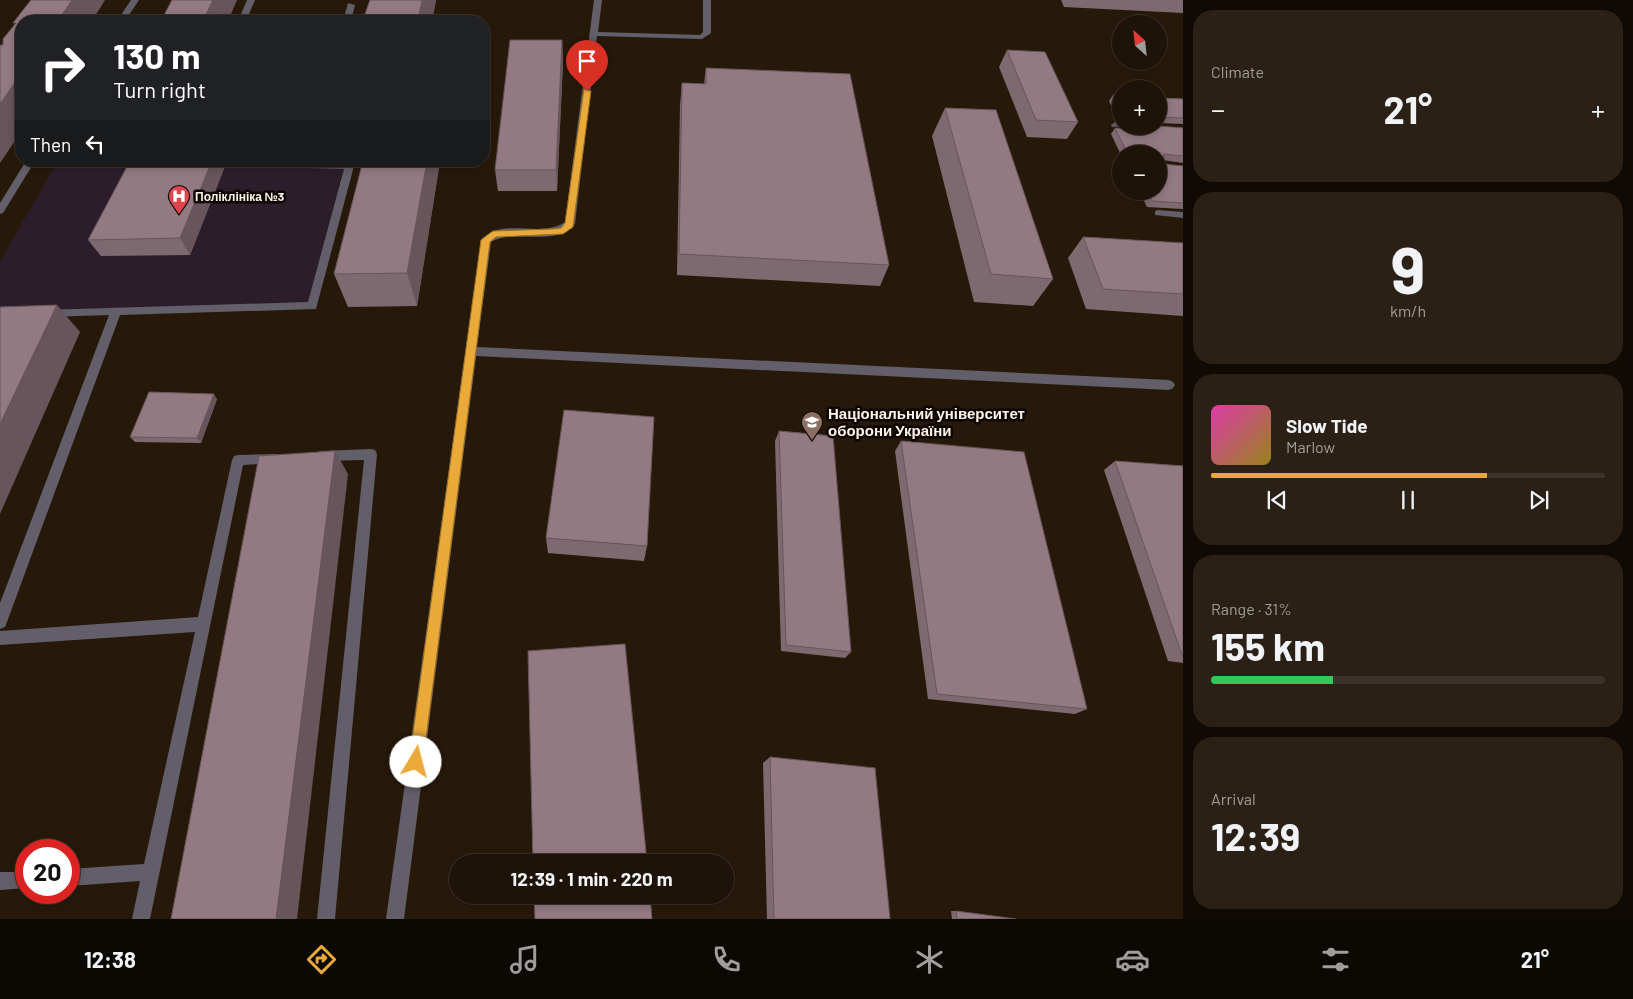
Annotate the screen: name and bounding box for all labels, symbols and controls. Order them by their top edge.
north arrow [1112,15,1168,70]
map controls [1112,15,1167,200]
text: 130 m [113,34,200,76]
icon: right [30,35,95,100]
pin [566,40,608,91]
icon: arrive [573,47,601,75]
text: Climate [1211,62,1264,81]
text: Turn right [113,76,206,102]
button: + [1112,80,1167,135]
text: 21° [1384,86,1432,132]
text: − [1211,92,1225,126]
text: + [1591,92,1605,126]
icon: left [81,130,109,158]
text: Then [30,133,71,156]
button: − [1112,145,1167,200]
hospital icon: Поліклініка №3 [167,184,191,215]
place label: Поліклініка №3 [195,189,284,203]
text: 9 [1391,229,1425,307]
text: km/h [1390,301,1426,320]
place label: Національний університет оборони України [828,404,1025,439]
school or university icon: Національний університет оборони України [800,410,824,441]
text: Slow Tide [1286,414,1368,437]
text: Marlow [1286,437,1335,456]
icon: previous [1263,486,1291,514]
icon: pause [1394,486,1422,514]
icon: next [1525,486,1553,514]
text: Range · 31% [1211,599,1292,618]
text: 155 km [1211,623,1325,669]
position arrow [389,735,441,787]
text: Arrival [1211,789,1256,808]
text: 12:39 [1211,813,1300,859]
speed limit sign: 20 [15,839,80,904]
text: 12:39 · 1 min · 220 m [510,867,673,890]
icon: directions [304,942,339,977]
icon: music [507,942,542,977]
icon: phone [709,942,744,977]
icon: climate [912,942,947,977]
icon: car [1115,942,1150,977]
icon: filters [1318,942,1353,977]
text: 12:38 [84,946,136,972]
text: 21° [1521,946,1549,972]

